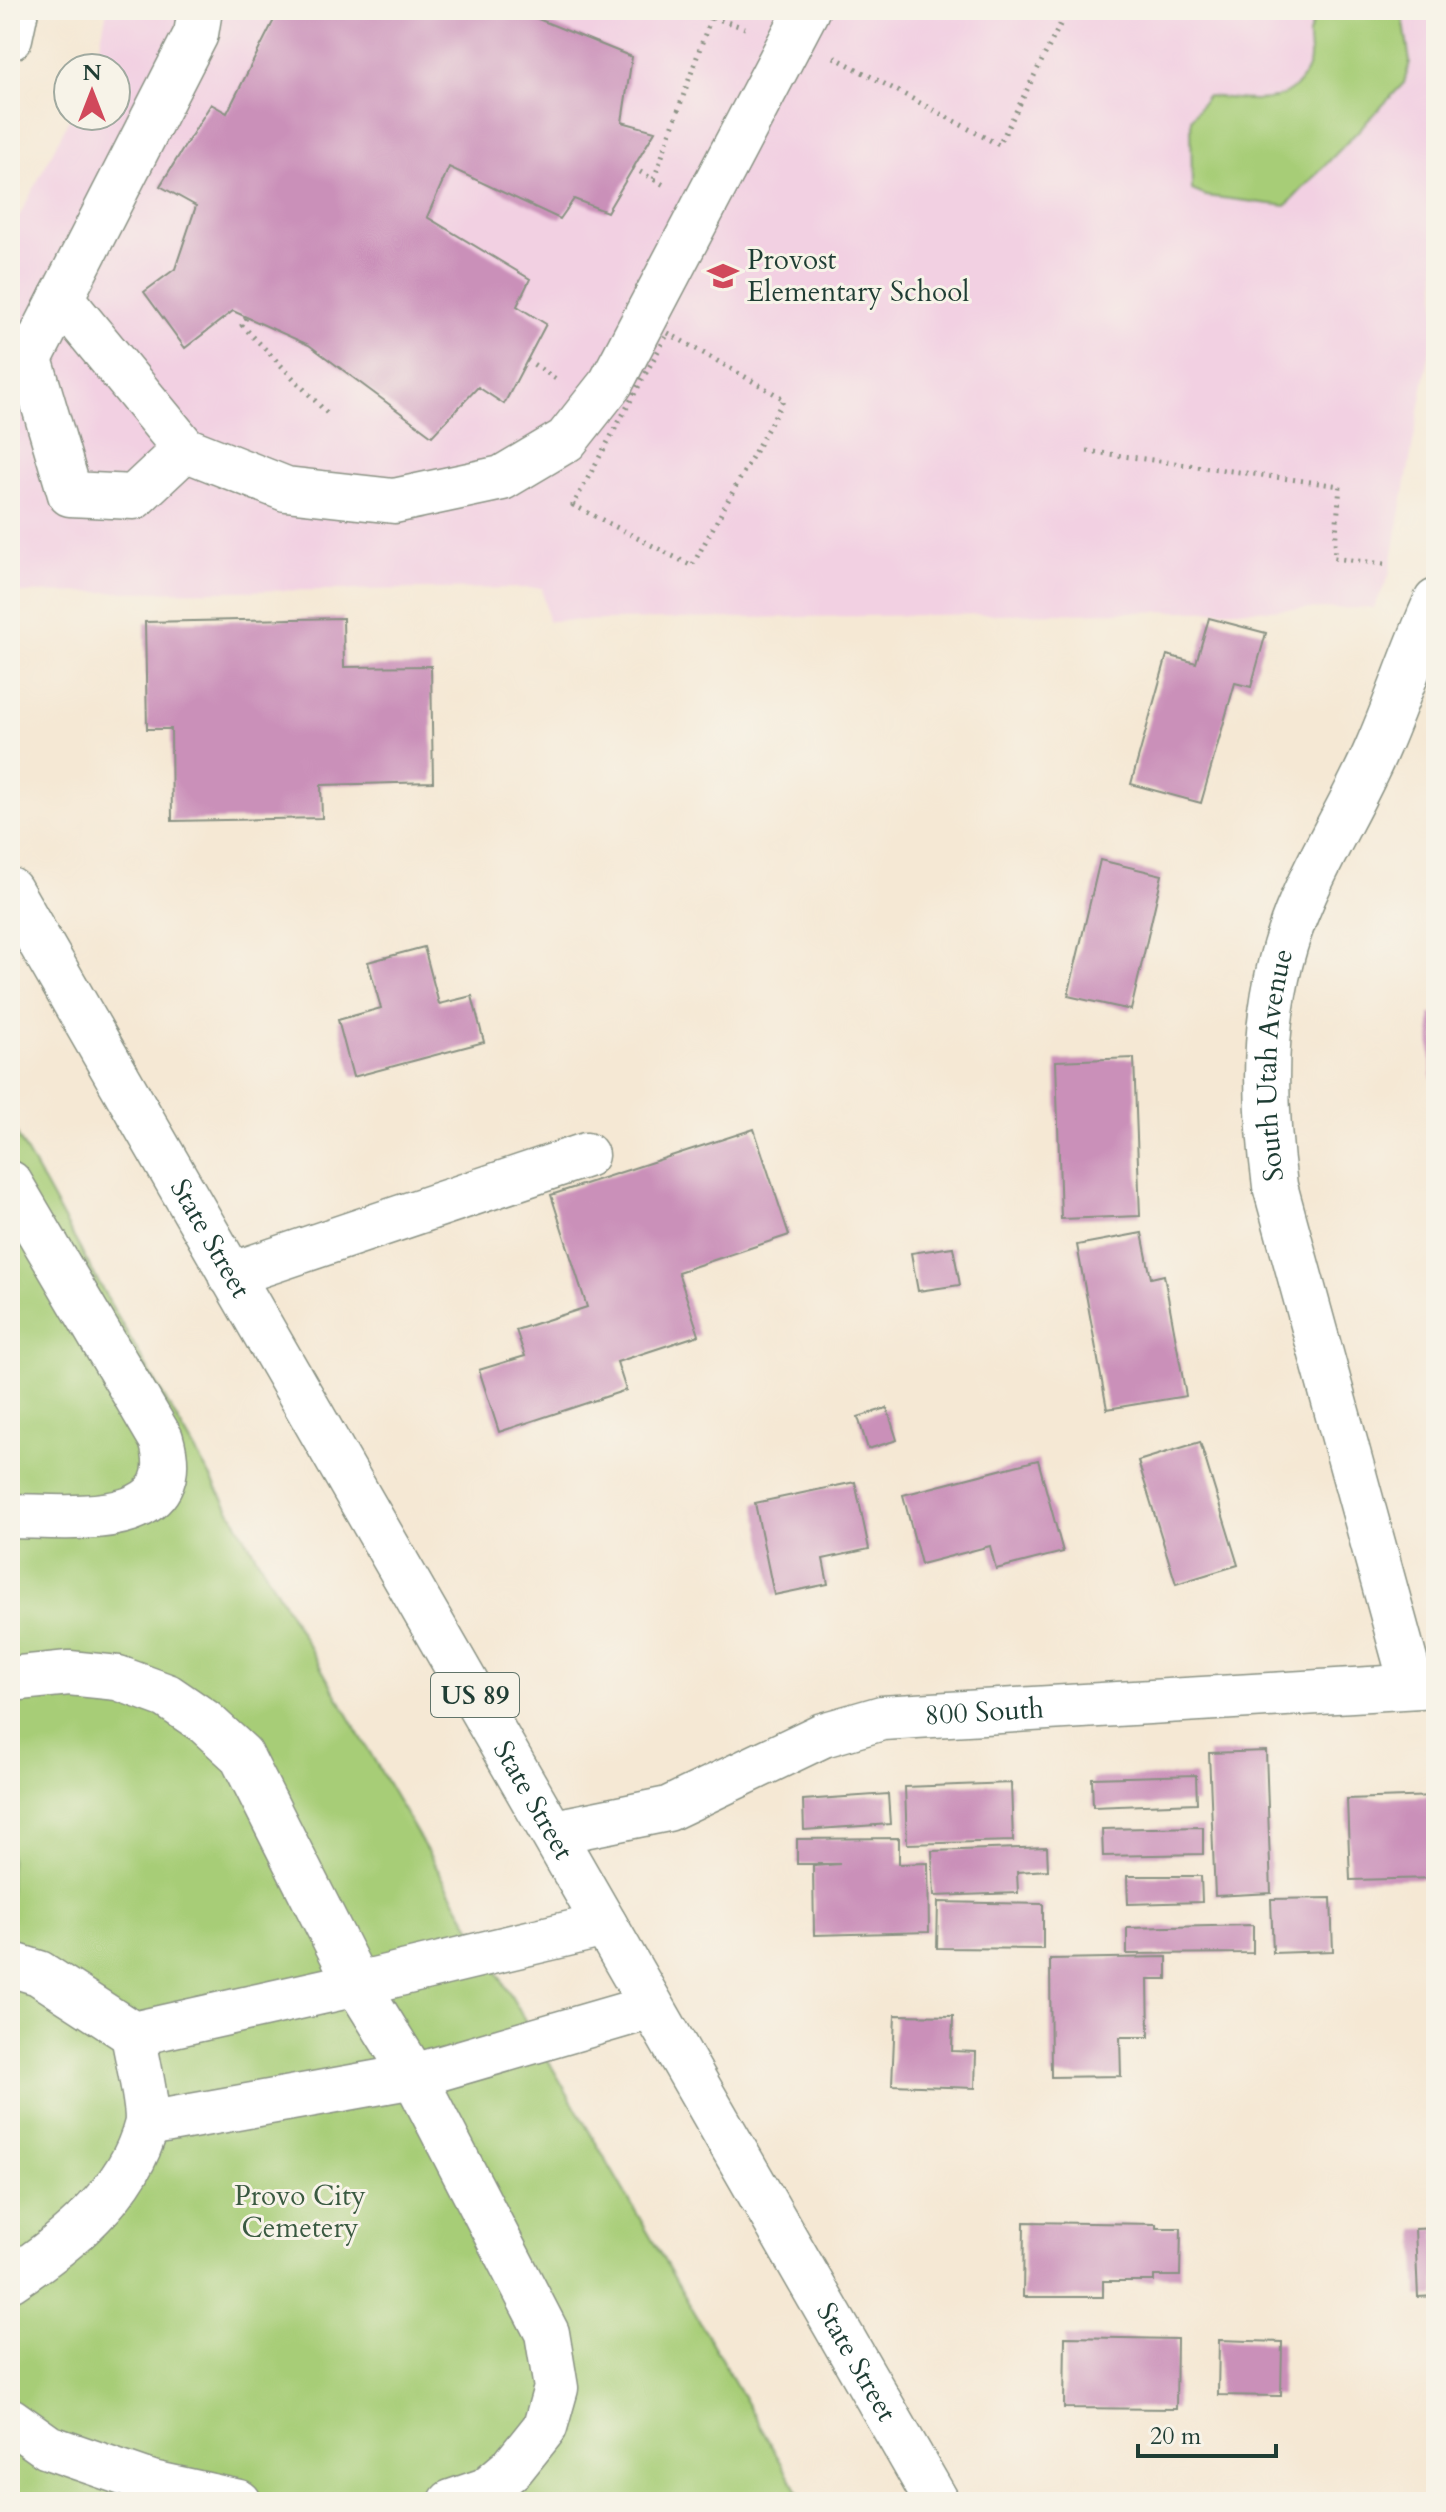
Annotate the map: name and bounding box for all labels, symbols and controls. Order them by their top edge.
north arrow [52,52,132,132]
text: N [82,58,102,88]
place label: Provost Elementary School [747,241,969,311]
school or university icon: Provost Elementary School [706,259,740,293]
street label: South Utah Avenue [1248,944,1302,1184]
street label: State Street [161,1172,260,1305]
road number: US 89 [431,1673,519,1717]
street label: 800 South [924,1689,1045,1734]
street label: State Street [484,1734,583,1867]
park label: Provo City Cemetery [234,2177,366,2247]
street label: State Street [807,2295,906,2429]
scale bar [1138,2408,1276,2458]
text: 20 m [1150,2420,1202,2453]

